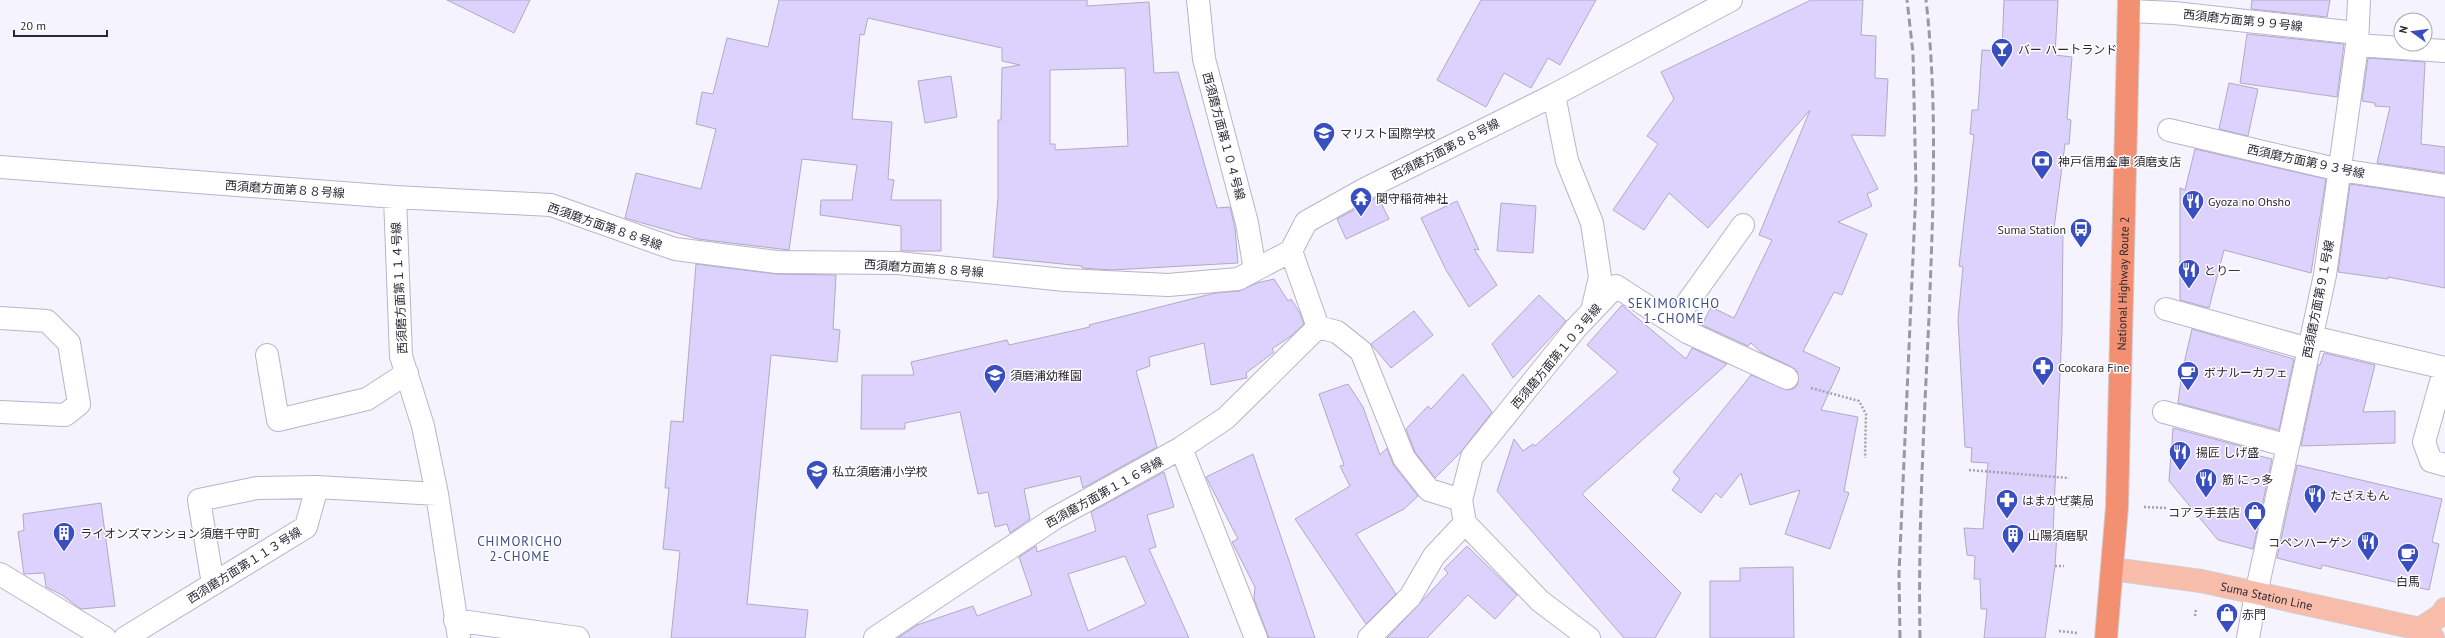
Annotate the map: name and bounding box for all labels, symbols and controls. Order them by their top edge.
street label: 西須磨方面第９９号線 [2183,6,2303,34]
scale bar [14,12,107,38]
north arrow [2393,12,2433,52]
text: 20 m [20,18,46,33]
text: N [2396,24,2411,35]
bar icon: バー ハートランド [1989,36,2015,69]
place label: バー ハートランド [2018,42,2117,57]
street label: 西須磨方面第１０４号線 [1200,70,1248,202]
street label: 西須磨方面第８８号線 [1388,115,1502,183]
school or university icon: マリスト国際学校 [1311,120,1337,153]
place label: マリスト国際学校 [1340,126,1436,141]
street label: 西須磨方面第９３号線 [2246,141,2366,181]
bank icon: 神戸信用金庫 須磨支店 [2029,148,2055,181]
place label: 神戸信用金庫 須磨支店 [2058,154,2181,169]
street label: 西須磨方面第８８号線 [225,177,345,201]
temple icon: 関守稲荷神社 [1348,185,1374,218]
restaurant icon: Gyoza no Ohsho [2180,188,2206,221]
place label: 関守稲荷神社 [1376,191,1448,206]
place label: Gyoza no Ohsho [2208,194,2291,209]
street label: 西須磨方面第８８号線 [546,199,664,253]
bus stop icon: Suma Station [2068,216,2094,249]
street label: National Highway Route 2 [2113,216,2131,351]
street label: 西須磨方面第１１４号線 [388,222,410,354]
place label: Suma Station [1998,222,2066,237]
street label: 西須磨方面第９１号線 [2299,239,2337,359]
street label: 西須磨方面第８８号線 [864,256,984,280]
restaurant icon: とり一 [2176,257,2202,290]
place label: とり一 [2204,263,2240,278]
district label: SEKIMORICHO 1-CHOME [1628,295,1720,327]
street label: 西須磨方面第１０３号線 [1508,301,1604,411]
pharmacy icon: Cocokara Fine [2030,354,2056,387]
cafe icon: ボナルーカフェ [2175,359,2201,392]
place label: Cocokara Fine [2058,360,2129,375]
school or university icon: 須磨浦幼稚園 [982,362,1008,395]
place label: ボナルーカフェ [2204,365,2288,380]
place label: 須磨浦幼稚園 [1010,368,1082,383]
restaurant icon: 揚匠 しげ盛 [2167,439,2193,472]
place label: 揚匠 しげ盛 [2196,445,2259,460]
street label: 西須磨方面第１１６号線 [1043,453,1165,531]
school or university icon: 私立須磨浦小学校 [804,458,830,491]
place label: 私立須磨浦小学校 [832,464,928,479]
restaurant icon: 筋 にっ多 [2193,466,2219,499]
place label: 筋 にっ多 [2222,472,2273,487]
restaurant icon: たざえもん [2302,482,2328,515]
pharmacy icon: はまかぜ薬局 [1994,487,2020,520]
place label: たざえもん [2330,488,2390,503]
place label: はまかぜ薬局 [2022,493,2094,508]
shop icon: コアラ手芸店 [2242,499,2268,532]
place label: コアラ手芸店 [2168,505,2240,520]
building icon: ライオンズマンション須磨千守町 [51,520,77,553]
building icon: 山陽須磨駅 [2000,522,2026,555]
street label: 西須磨方面第１１３号線 [184,524,304,606]
place label: ライオンズマンション須磨千守町 [80,526,260,541]
place label: 山陽須磨駅 [2028,528,2088,543]
restaurant icon: コペンハーゲン [2355,529,2381,562]
district label: CHIMORICHO 2-CHOME [477,533,563,565]
place label: コペンハーゲン [2268,535,2352,550]
cafe icon: 白馬 [2395,541,2421,574]
place label: 白馬 [2396,574,2420,589]
street label: Suma Station Line [2219,578,2314,613]
shop icon: 赤門 [2214,601,2240,634]
place label: 赤門 [2242,607,2266,622]

